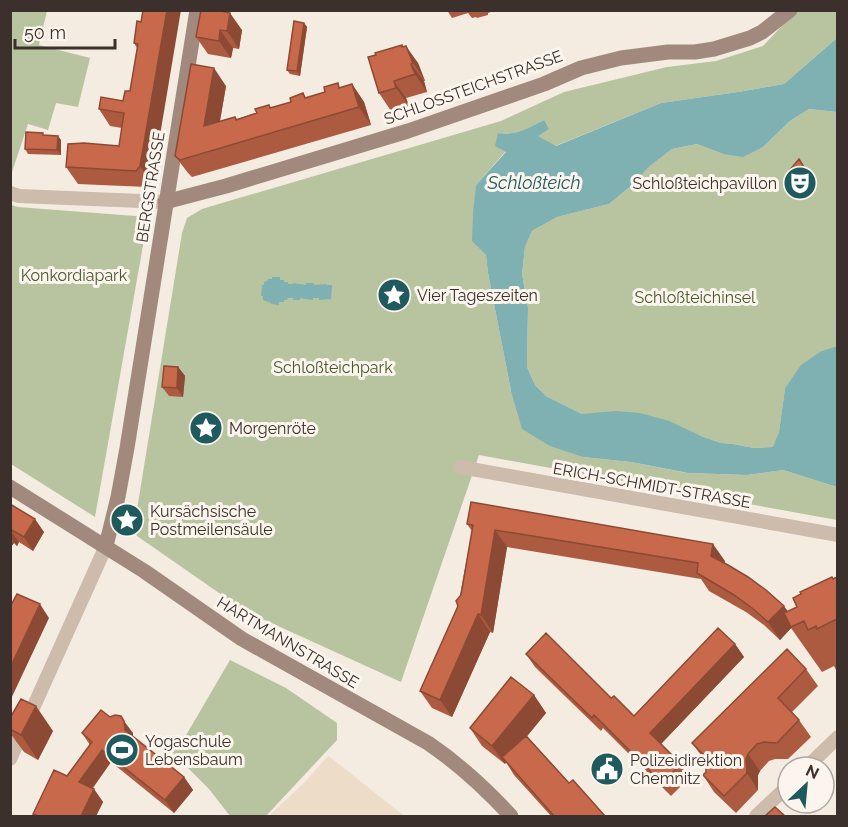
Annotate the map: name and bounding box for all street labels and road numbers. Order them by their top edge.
street label: SCHLOSSTEICHSTRASSE [381,46,565,129]
street label: BERGSTRASSE [132,130,169,244]
street label: ERICH-SCHMIDT-STRASSE [552,459,753,512]
street label: HARTMANNSTRASSE [213,593,362,692]

